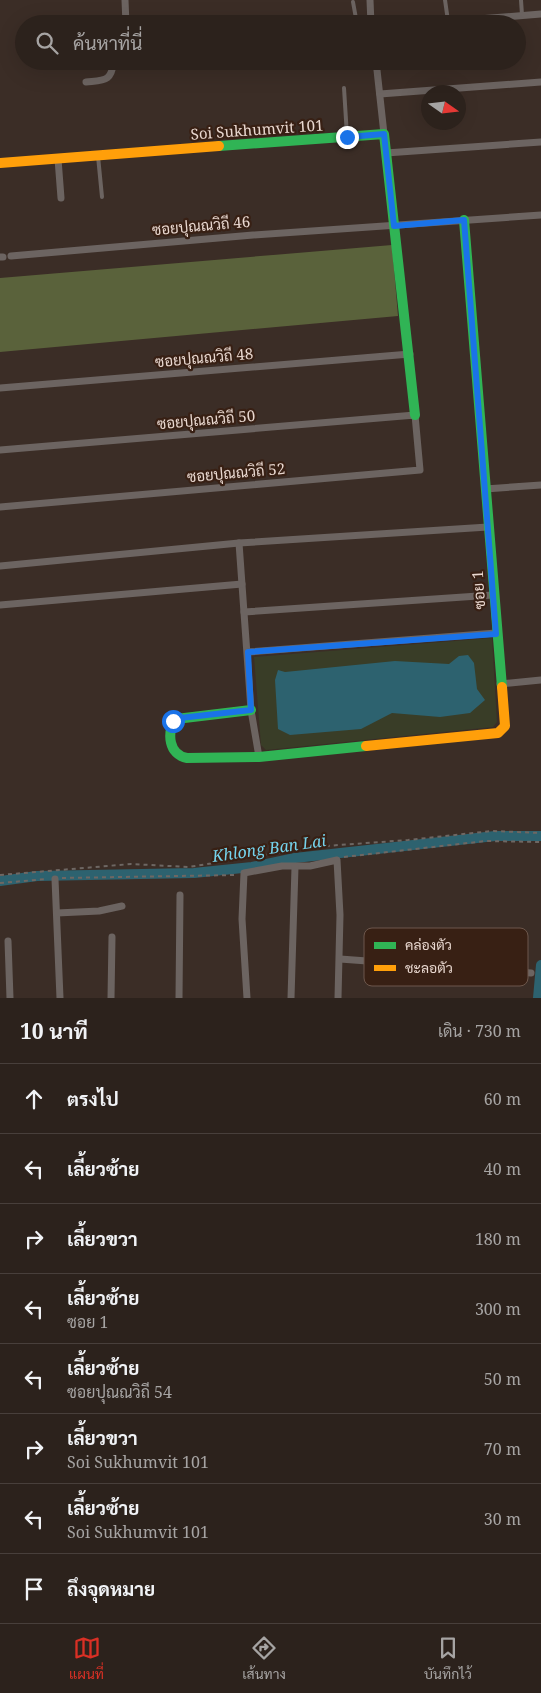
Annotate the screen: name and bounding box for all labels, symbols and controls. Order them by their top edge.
search box [15,15,526,70]
icon: search [33,29,61,57]
text: ค้นหาที่นี่ [73,30,142,56]
north arrow [421,85,466,130]
street label: Soi Sukhumvit 101 [190,114,324,144]
route end [336,126,359,149]
street label: ซอยปุณณวิถี 46 [151,211,251,241]
street label: ซอยปุณณวิถี 48 [154,343,254,373]
street label: ซอยปุณณวิถี 50 [156,405,256,435]
street label: ซอยปุณณวิถี 52 [186,458,286,488]
street label: ซอย 1 [467,570,489,610]
route start [162,710,185,733]
water label: Khlong Ban Lai [210,829,328,867]
legend [364,928,528,986]
text: คล่องตัว [405,935,452,954]
text: ชะลอตัว [405,958,453,977]
text: 10 นาที [20,1017,88,1045]
text: เดิน · 730 m [438,1020,521,1042]
icon: ahead [20,1085,48,1113]
text: ตรงไป [67,1086,119,1112]
text: 60 m [484,1088,521,1110]
icon: left [20,1155,48,1183]
text: เลี้ยวซ้าย [67,1156,139,1182]
text: 40 m [484,1158,521,1180]
icon: right [20,1225,48,1253]
text: เลี้ยวขวา [67,1226,138,1252]
text: 180 m [475,1228,521,1250]
text: เลี้ยวซ้าย [67,1285,139,1311]
icon: left [20,1295,48,1323]
text: 300 m [475,1298,521,1320]
text: ซอย 1 [67,1311,109,1333]
text: เลี้ยวซ้าย [67,1355,139,1381]
icon: left [20,1365,48,1393]
text: 50 m [484,1368,521,1390]
text: ซอยปุณณวิถี 54 [67,1381,172,1403]
text: เลี้ยวขวา [67,1425,138,1451]
icon: right [20,1435,48,1463]
text: 70 m [484,1438,521,1460]
text: Soi Sukhumvit 101 [67,1451,209,1473]
text: เลี้ยวซ้าย [67,1495,139,1521]
icon: left [20,1505,48,1533]
text: 30 m [484,1508,521,1530]
text: Soi Sukhumvit 101 [67,1521,209,1543]
icon: arrive [20,1575,48,1603]
text: ถึงจุดหมาย [67,1576,155,1602]
tab: แผนที่ [69,1634,104,1683]
tab: เส้นทาง [242,1634,286,1683]
tab: บันทึกไว้ [424,1634,472,1683]

